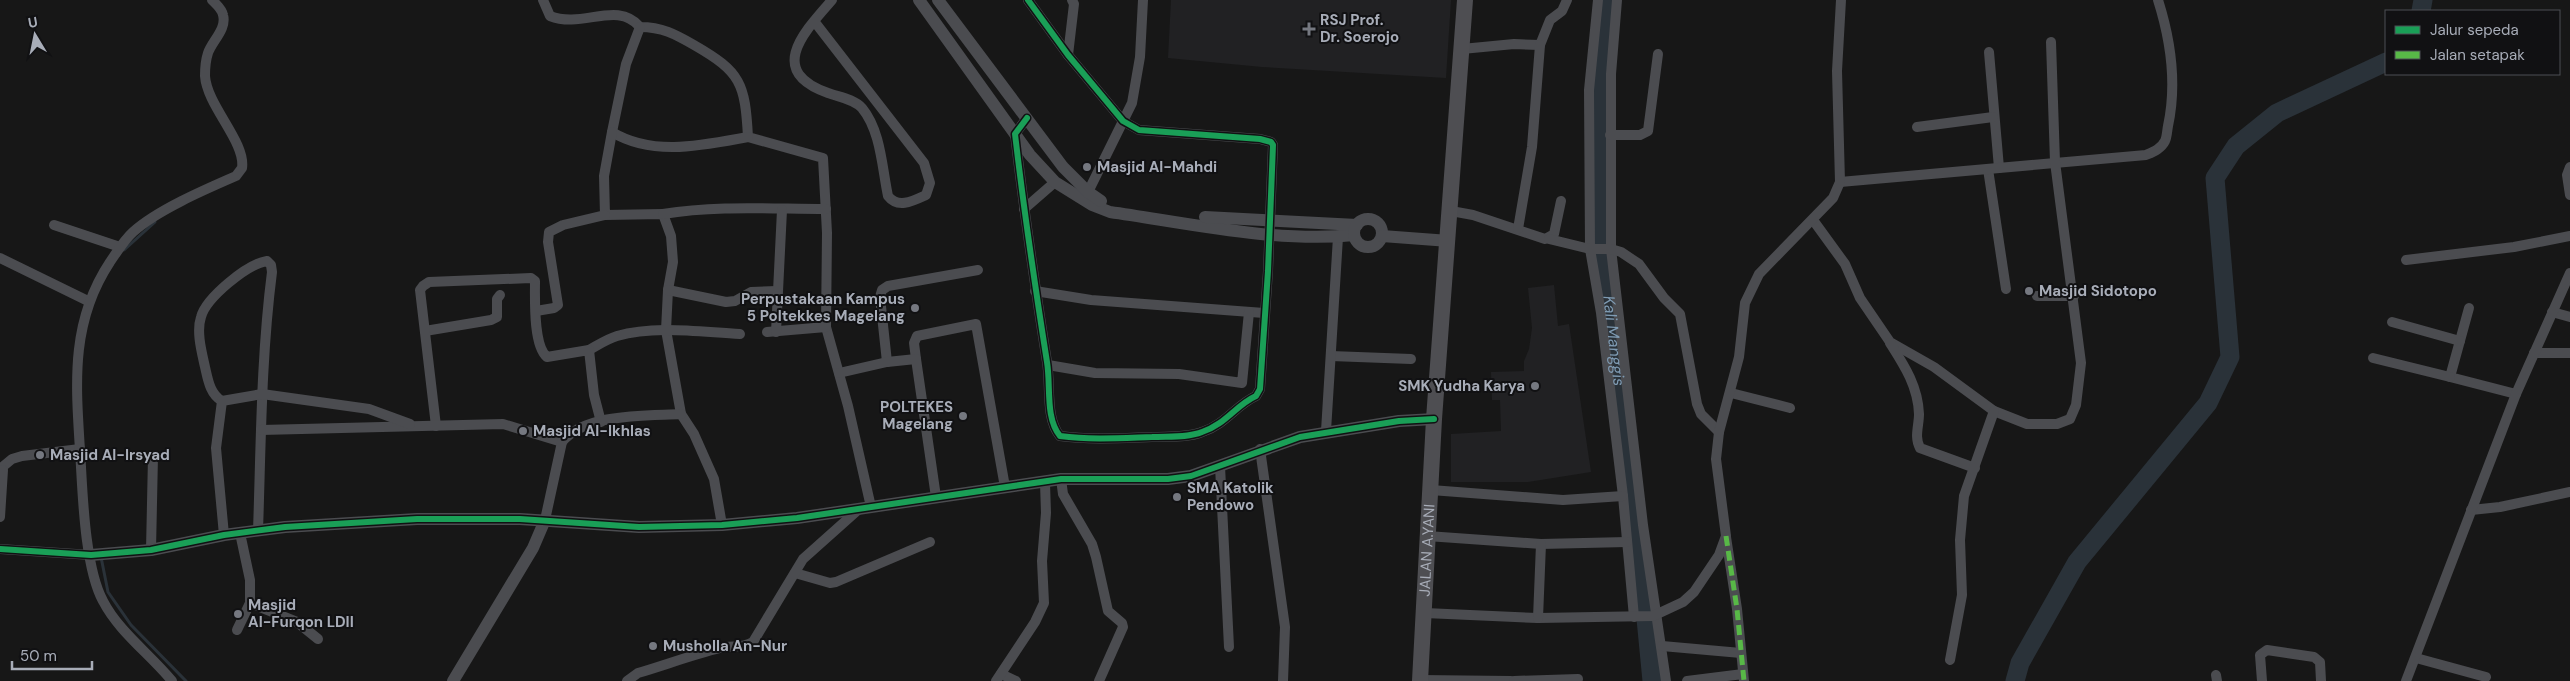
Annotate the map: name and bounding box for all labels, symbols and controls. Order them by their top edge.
north arrow [10,10,60,60]
place label: RSJ Prof. Dr. Soerojo [1320,10,1399,47]
legend [2385,10,2560,75]
text: U [26,13,39,32]
text: Jalur sepeda [2430,20,2519,40]
marker: RSJ Prof. Dr. Soerojo [1302,22,1316,36]
text: Jalan setapak [2430,45,2525,65]
place label: Masjid Al-Mahdi [1097,157,1217,177]
marker: Masjid Al-Mahdi [1081,161,1093,173]
place label: Masjid Sidotopo [2039,281,2157,301]
marker: Masjid Sidotopo [2023,285,2035,297]
place label: Perpustakaan Kampus 5 Poltekkes Magelang [741,289,905,326]
water label: Kali Manggis [1599,294,1630,387]
marker: Perpustakaan Kampus 5 Poltekkes Magelang [909,302,921,314]
place label: SMK Yudha Karya [1398,376,1525,396]
marker: SMK Yudha Karya [1529,380,1541,392]
place label: POLTEKES Magelang [880,397,953,434]
marker: POLTEKES Magelang [957,410,969,422]
place label: Masjid Al-Ikhlas [533,421,651,441]
marker: Masjid Al-Ikhlas [517,425,529,437]
place label: Masjid Al-Irsyad [50,445,170,465]
marker: Masjid Al-Irsyad [34,449,46,461]
place label: SMA Katolik Pendowo [1187,478,1274,515]
marker: SMA Katolik Pendowo [1171,491,1183,503]
street label: JALAN A.YANI [1415,503,1439,597]
place label: Masjid Al-Furqon LDII [248,595,354,632]
marker: Masjid Al-Furqon LDII [232,608,244,620]
place label: Musholla An-Nur [663,636,787,656]
scale bar [12,638,92,670]
marker: Musholla An-Nur [647,640,659,652]
text: 50 m [20,646,57,666]

